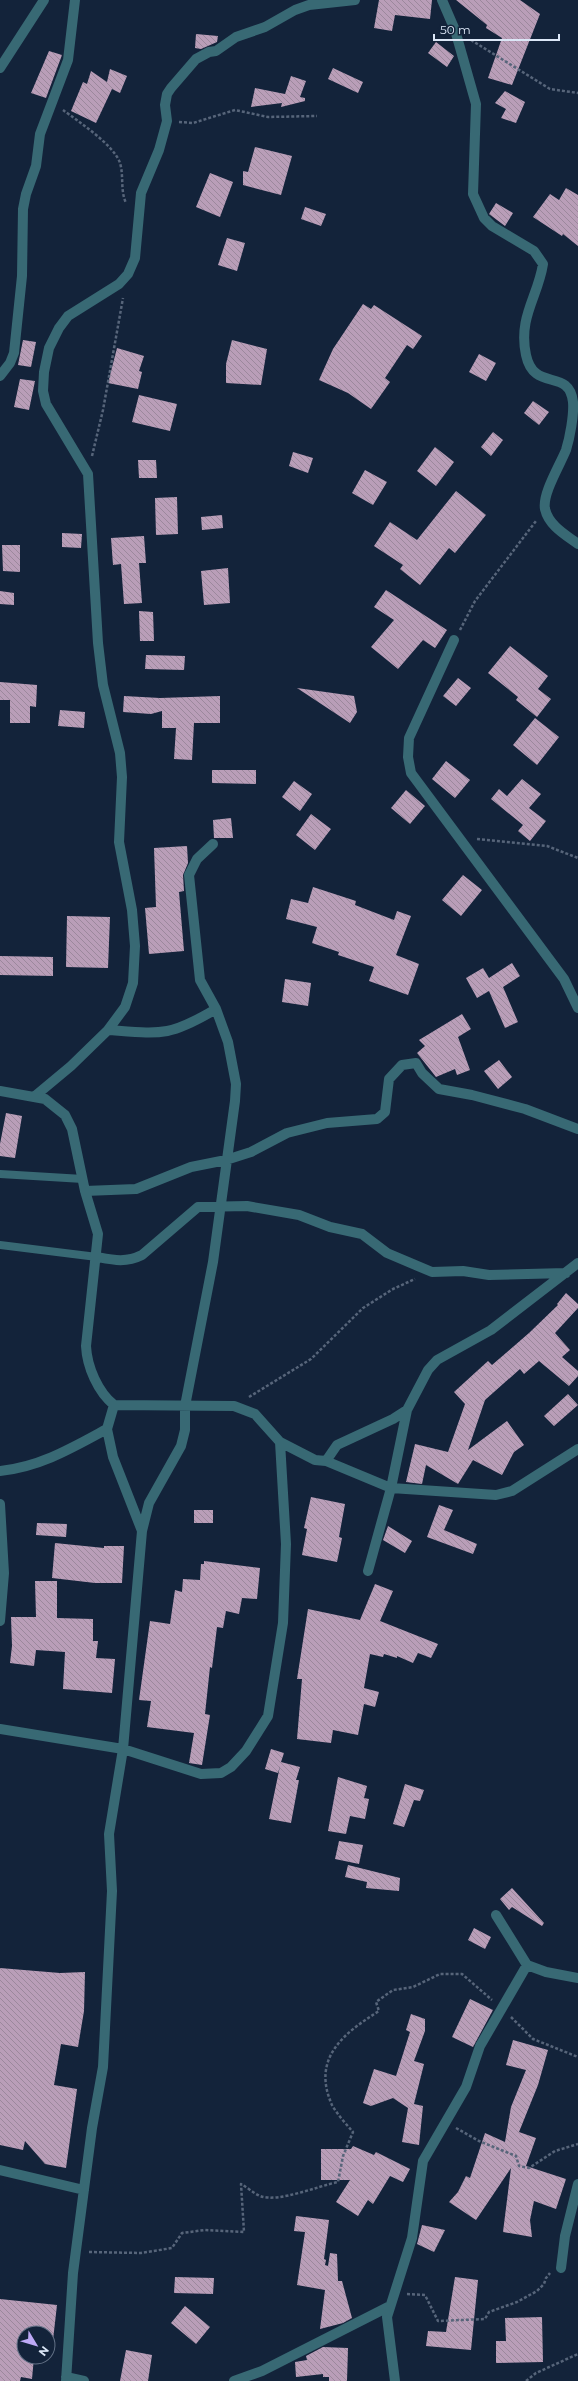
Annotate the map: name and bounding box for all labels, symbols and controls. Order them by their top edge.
scale bar [434,16,559,42]
text: 50 m [440,22,471,37]
north arrow [16,2325,56,2365]
text: N [36,2343,52,2359]

